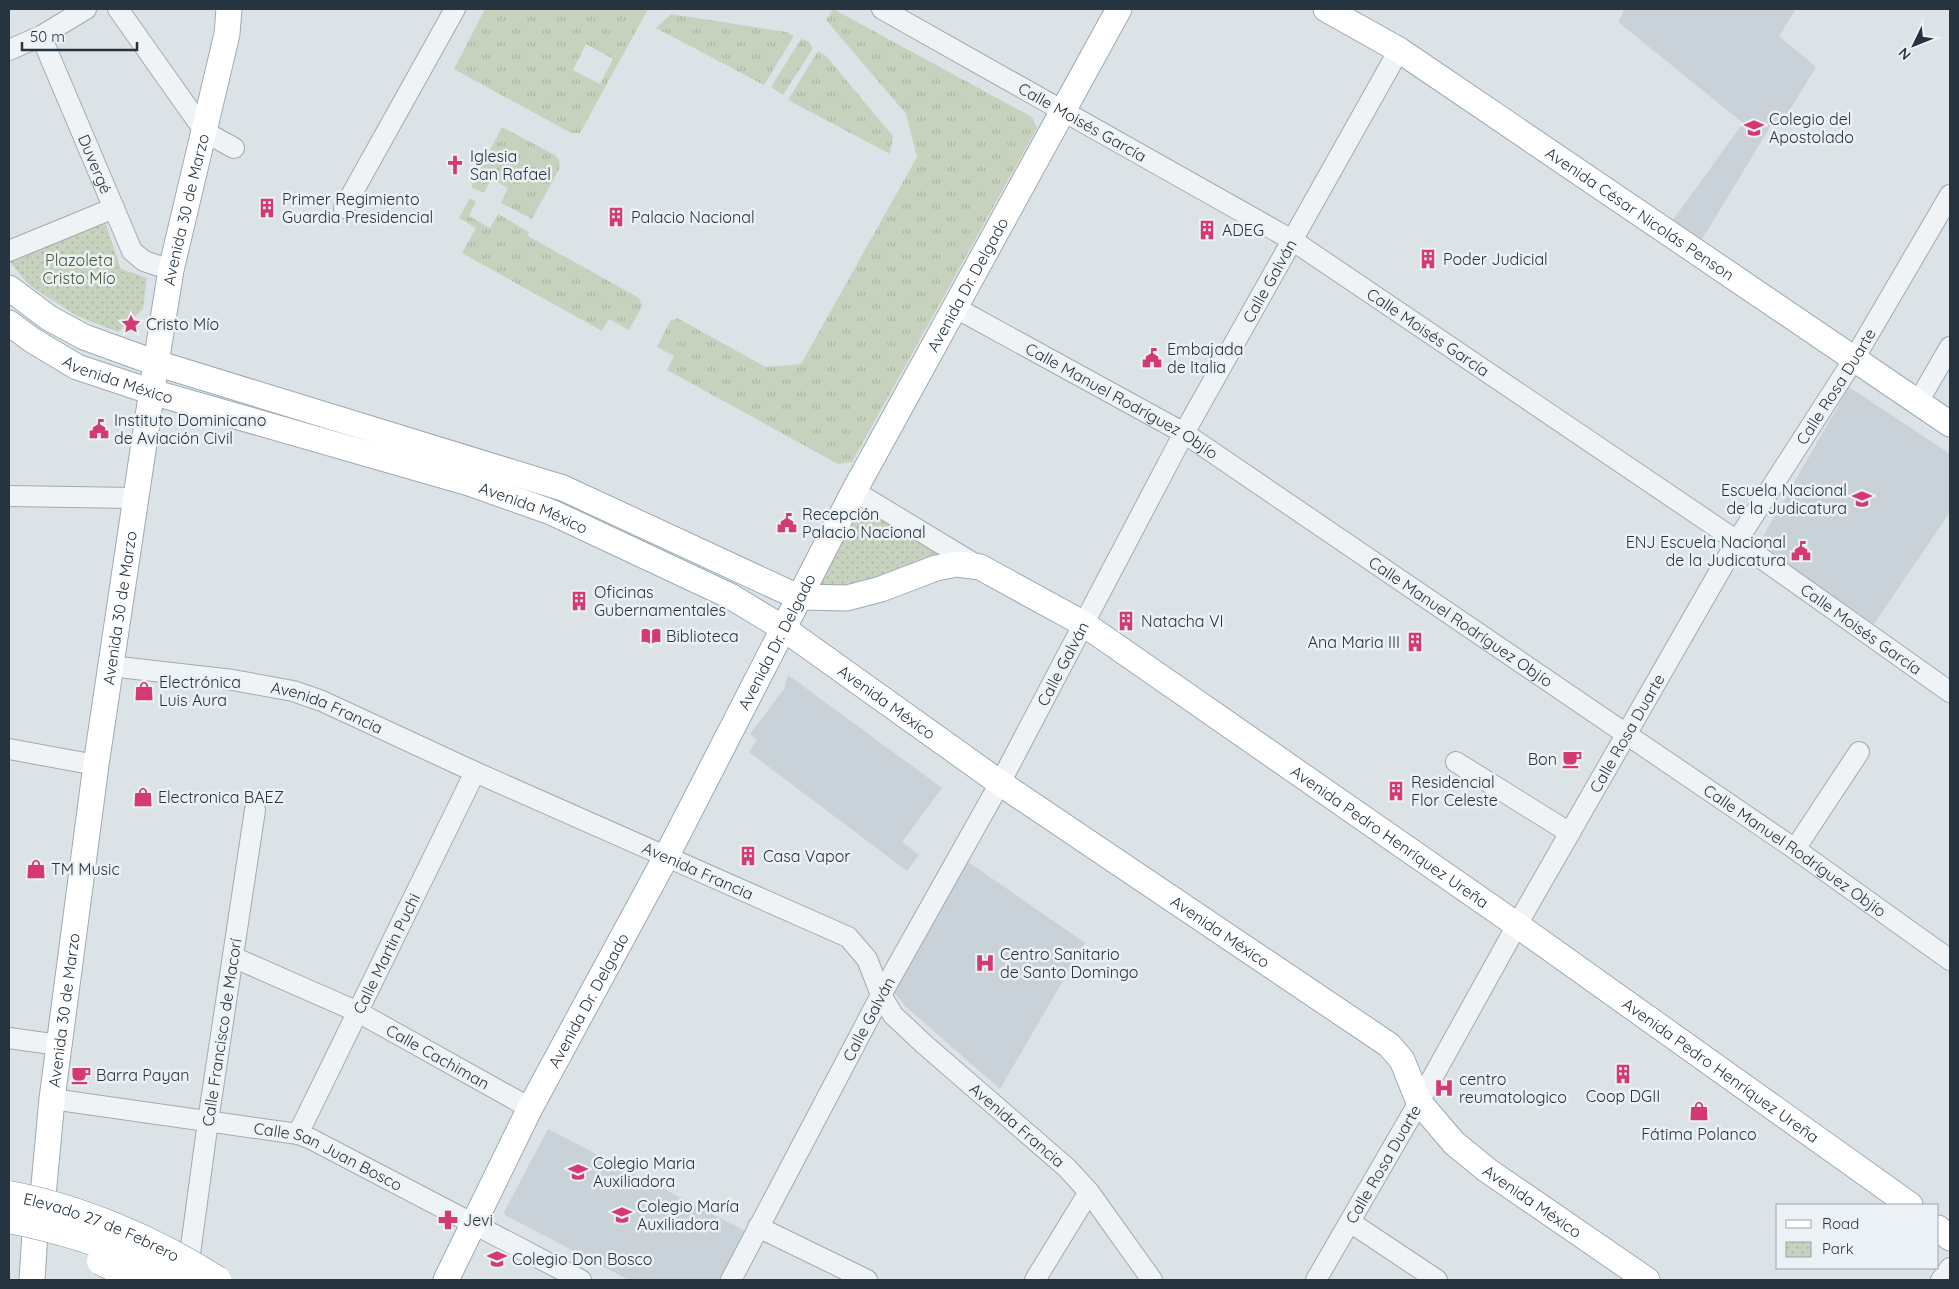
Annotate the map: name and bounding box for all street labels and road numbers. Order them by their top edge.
street label: Calle Moisés García [1015,78,1150,166]
street label: Duvergé [74,131,117,197]
street label: Avenida 30 de Marzo [159,132,213,287]
street label: Avenida César Nicolás Penson [1542,143,1738,285]
street label: Avenida Dr. Delgado [923,214,1012,355]
street label: Calle Galván [1238,236,1301,326]
street label: Calle Moisés García [1363,284,1493,381]
street label: Calle Rosa Duarte [1792,325,1880,448]
street label: Calle Manuel Rodríguez Objío [1022,338,1222,463]
street label: Avenida México [59,351,175,408]
street label: Avenida México [477,477,591,538]
street label: Avenida 30 de Marzo [98,530,141,686]
street label: Calle Manuel Rodríguez Objío [1365,552,1557,691]
street label: Avenida Dr. Delgado [733,570,820,713]
street label: Calle Moisés García [1797,579,1926,679]
street label: Calle Galván [1032,618,1093,709]
street label: Avenida México [834,660,939,744]
street label: Calle Rosa Duarte [1585,670,1669,796]
street label: Avenida Francia [269,677,386,738]
street label: Avenida Pedro Henríquez Ureña [1287,761,1493,912]
street label: Calle Manuel Rodríguez Objío [1700,780,1890,921]
street label: Avenida Francia [640,837,757,904]
street label: Calle Martin Puchi [348,890,424,1017]
street label: Avenida México [1167,891,1274,972]
street label: Avenida Dr. Delgado [544,929,633,1071]
street label: Avenida 30 de Marzo [44,932,84,1089]
street label: Calle Francisco de Macorí [197,936,246,1128]
street label: Calle Galván [838,973,899,1065]
street label: Avenida Pedro Henríquez Ureña [1619,993,1823,1147]
street label: Calle Cachiman [383,1020,493,1093]
street label: Avenida Francia [966,1078,1069,1171]
street label: Calle Rosa Duarte [1341,1101,1425,1227]
street label: Calle San Juan Bosco [252,1118,406,1195]
street label: Avenida México [1479,1160,1585,1242]
street label: Elevado 27 de Febrero [22,1188,183,1266]

